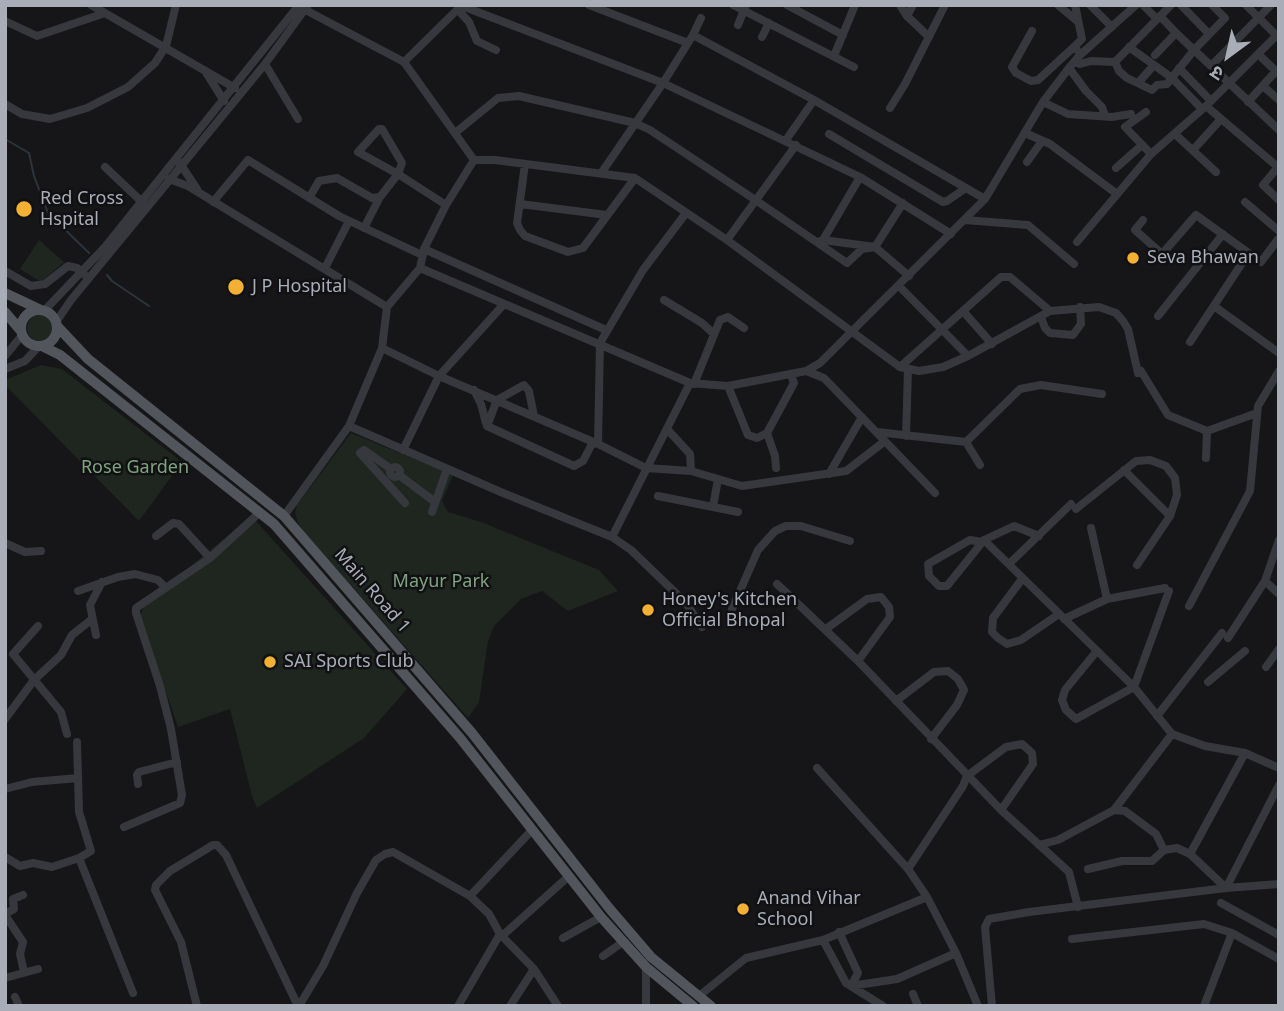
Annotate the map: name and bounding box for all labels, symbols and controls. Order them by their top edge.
north arrow [1193,21,1263,91]
text: उ [1205,60,1228,88]
place label: Red Cross Hspital [40,188,124,230]
marker: Red Cross Hspital [14,199,34,219]
place label: Seva Bhawan [1147,247,1259,269]
marker: Seva Bhawan [1125,250,1141,266]
place label: J P Hospital [252,276,347,298]
marker: J P Hospital [226,277,246,297]
park label: Rose Garden [81,457,189,479]
street label: Main Road 1 [329,544,415,638]
park label: Mayur Park [393,571,489,593]
place label: Honey's Kitchen Official Bhopal [662,589,797,632]
marker: Honey's Kitchen Official Bhopal [640,602,656,618]
place label: SAI Sports Club [284,651,413,673]
marker: SAI Sports Club [262,654,278,670]
place label: Anand Vihar School [757,888,861,930]
marker: Anand Vihar School [735,901,751,917]

